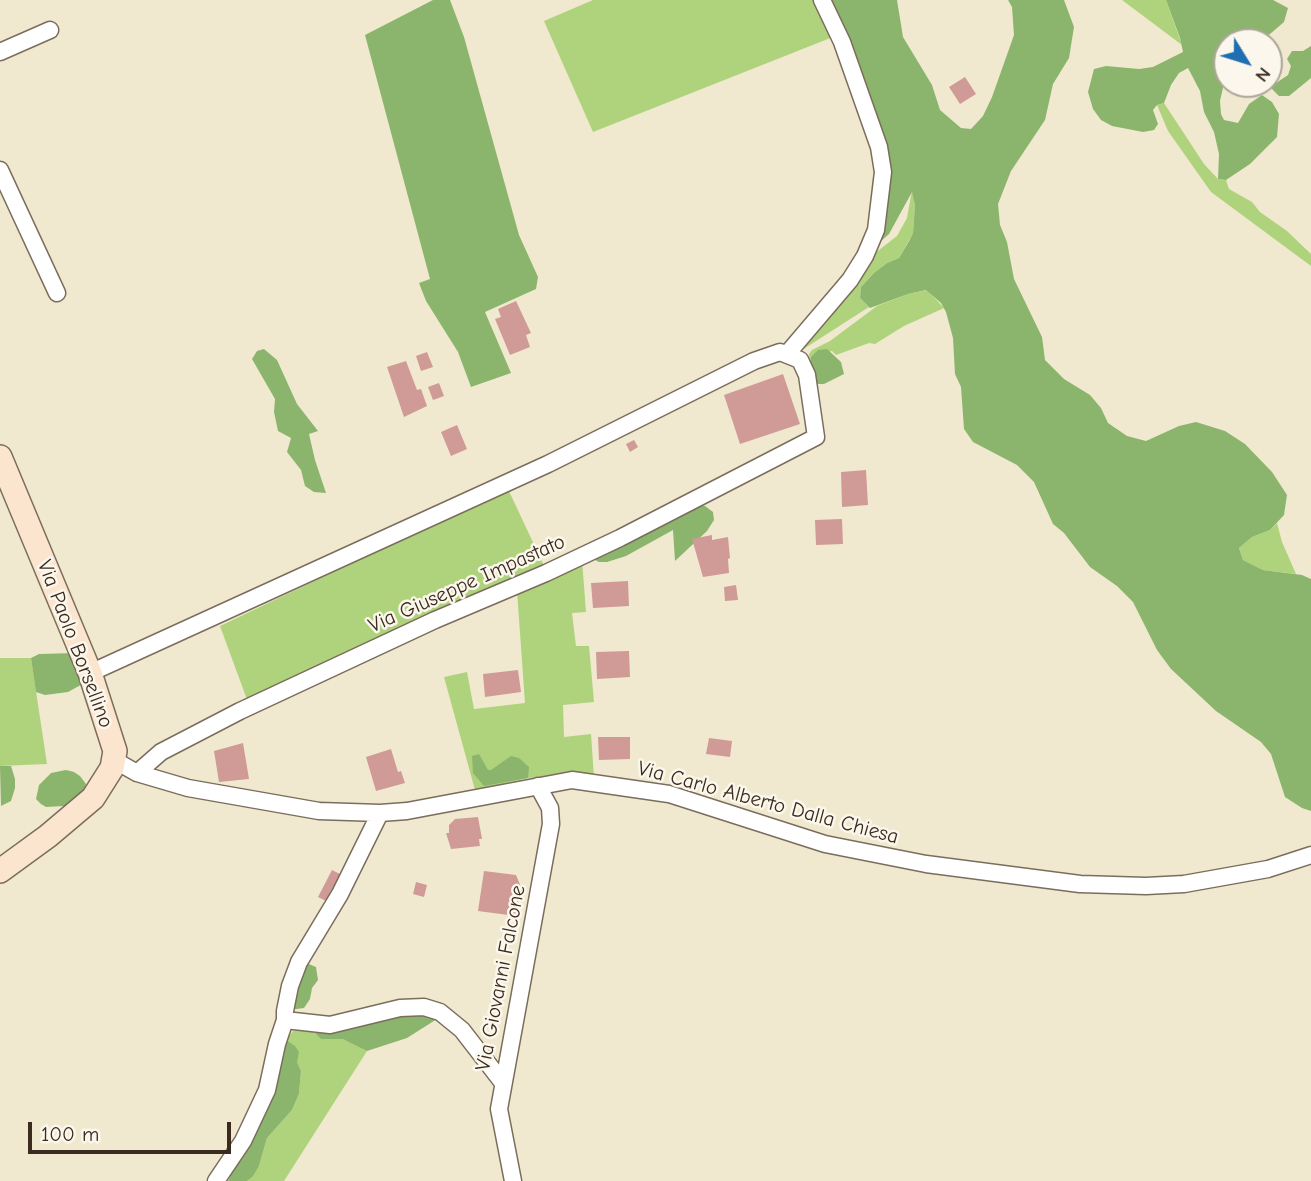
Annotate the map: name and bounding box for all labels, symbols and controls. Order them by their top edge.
north arrow [1213,28,1283,98]
text: N [1250,63,1275,86]
street label: Via Giuseppe Impastato [365,529,569,639]
street label: Via Paolo Borsellino [31,557,119,731]
street label: Via Carlo Alberto Dalla Chiesa [635,756,901,850]
street label: Via Giovanni Falcone [471,883,531,1073]
scale bar [32,1108,234,1152]
text: 100 m [41,1122,99,1146]

